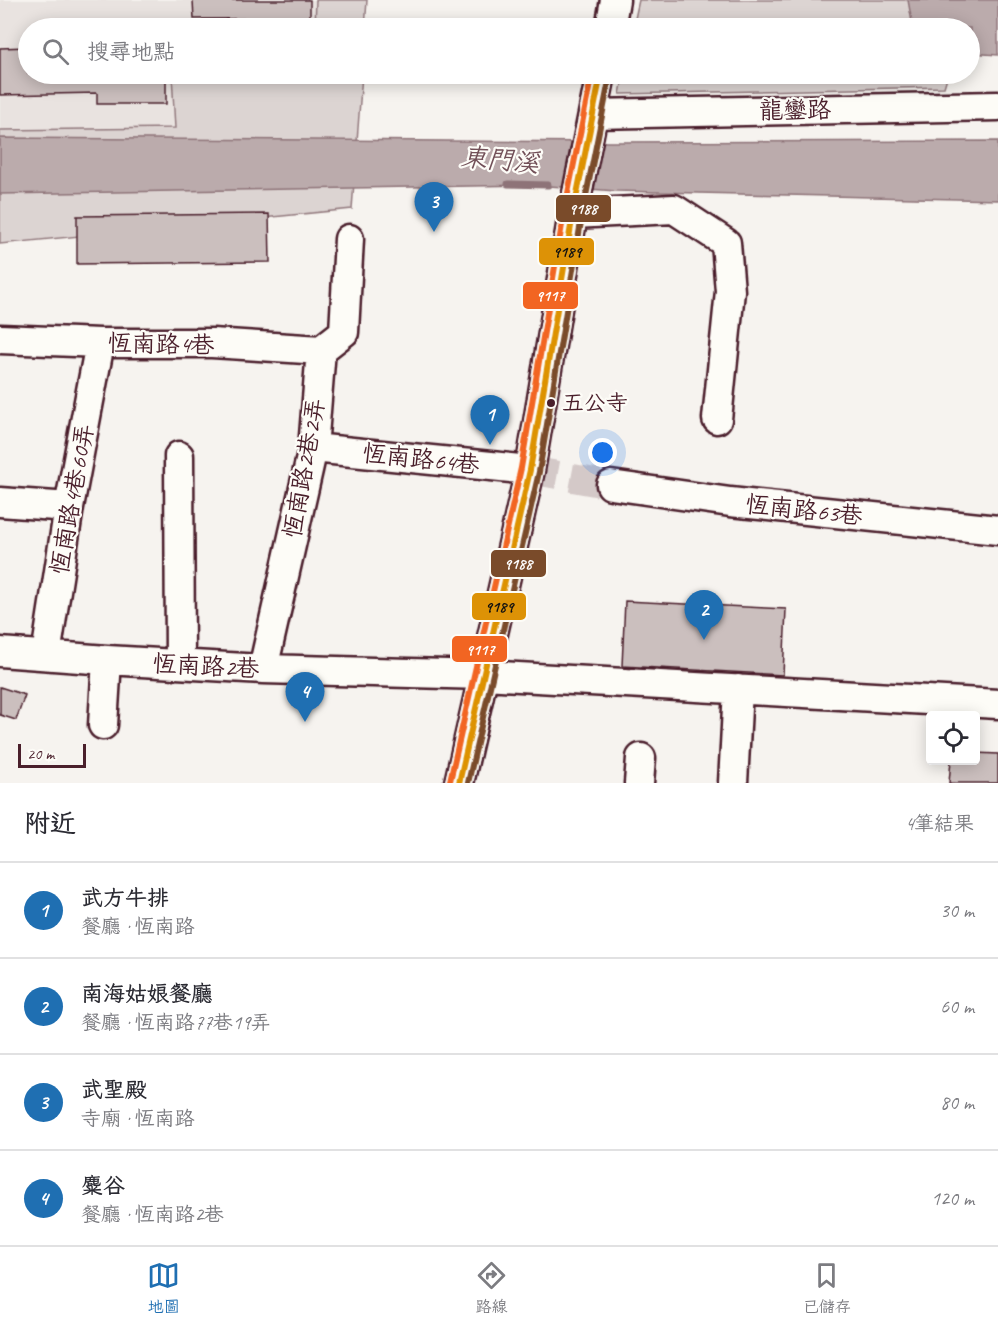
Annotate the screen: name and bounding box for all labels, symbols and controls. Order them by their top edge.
search box [18,18,980,84]
icon: search [39,35,72,68]
text: 搜尋地點 [87,38,175,66]
street label: 龍鑾路 [759,94,831,126]
water label: 東門溪 [460,140,542,180]
pin: 3 [414,182,454,232]
line badge: 9188 [555,194,612,223]
text: 9188 [569,199,599,219]
line badge: 9189 [538,237,595,266]
text: 9189 [553,242,583,262]
line badge: 9117 [522,281,579,310]
text: 9117 [536,286,566,306]
street label: 恆南路4巷 [107,328,215,360]
place label: 五公寺 [562,389,628,417]
street label: 恆南路2巷2弄 [277,396,331,540]
pin: 1 [470,396,510,445]
marker: 五公寺 [545,397,557,409]
street label: 恆南路4巷60弄 [44,421,100,577]
street label: 恆南路64巷 [361,438,481,480]
your location [588,438,617,467]
street label: 恆南路63巷 [744,489,864,531]
line badge: 9188 [490,549,547,578]
text: 9188 [504,554,534,574]
pin: 2 [684,590,724,640]
line badge: 9189 [471,592,527,621]
text: 9189 [485,597,515,617]
line badge: 9117 [451,635,508,663]
text: 9117 [466,640,496,660]
street label: 恆南路2巷 [152,648,260,684]
pin: 4 [286,672,324,722]
map controls [926,711,980,765]
button: locate [926,711,980,765]
scale bar [18,741,86,768]
text: 20 m [27,744,54,764]
text: 附近 [24,807,76,840]
text: 4筆結果 [905,811,974,836]
text: 武方牛排 [81,884,169,912]
text: 1 [39,898,48,923]
text: 30 m [940,898,974,923]
text: 餐廳 · 恆南路 [81,914,194,939]
text: 南海姑娘餐廳 [81,980,213,1008]
text: 2 [39,994,48,1019]
text: 60 m [940,994,974,1019]
text: 餐廳 · 恆南路77巷19弄 [81,1010,270,1035]
text: 武聖殿 [81,1076,147,1104]
text: 3 [39,1090,48,1115]
text: 80 m [940,1090,974,1115]
text: 寺廟 · 恆南路 [81,1106,194,1131]
text: 麋谷 [81,1172,125,1200]
text: 4 [39,1186,48,1211]
text: 120 m [931,1186,974,1211]
text: 餐廳 · 恆南路2巷 [81,1202,223,1227]
tab: 地圖 [147,1259,180,1317]
tab: 路線 [475,1259,508,1317]
tab: 已儲存 [803,1259,851,1317]

